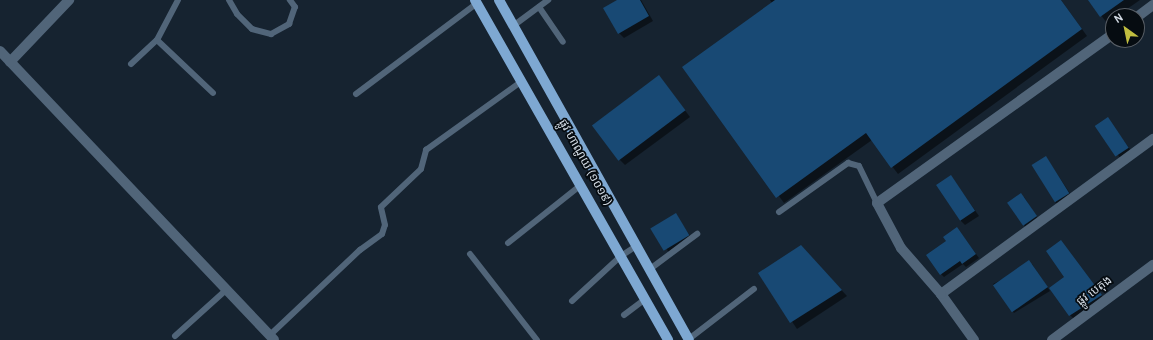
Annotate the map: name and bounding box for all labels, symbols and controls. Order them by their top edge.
north arrow [1105,8,1145,48]
text: N [1112,11,1126,27]
street label: ផ្លូវ ហាណូយ (១០១៩) [554,117,614,209]
street label: ផ្លូវ បេតុង [1074,274,1116,310]

